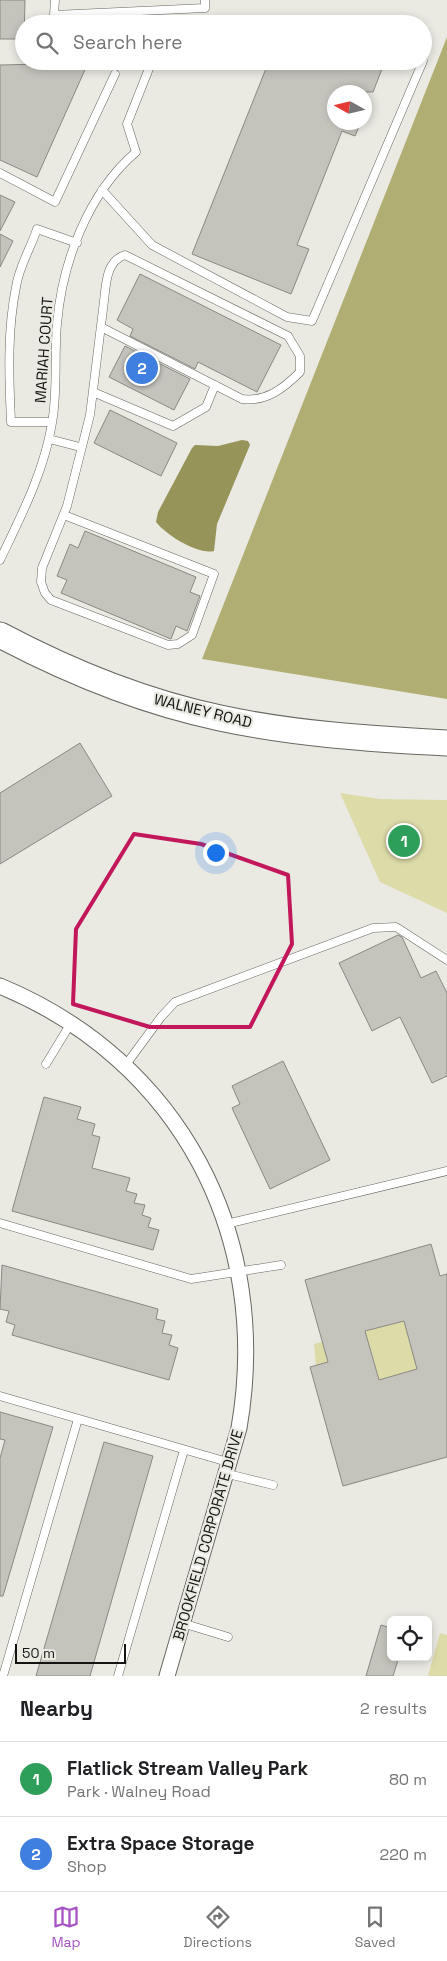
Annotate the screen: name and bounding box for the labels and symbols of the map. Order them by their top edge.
north arrow [327,85,372,130]
street label: MARIAH COURT [30,296,57,404]
pin: 2 [126,349,158,387]
street label: WALNEY ROAD [152,689,254,732]
pin: 1 [388,822,420,860]
your location [203,840,229,866]
street label: BROOKFIELD CORPORATE DRIVE [168,1427,247,1643]
scale bar [15,1641,126,1664]

